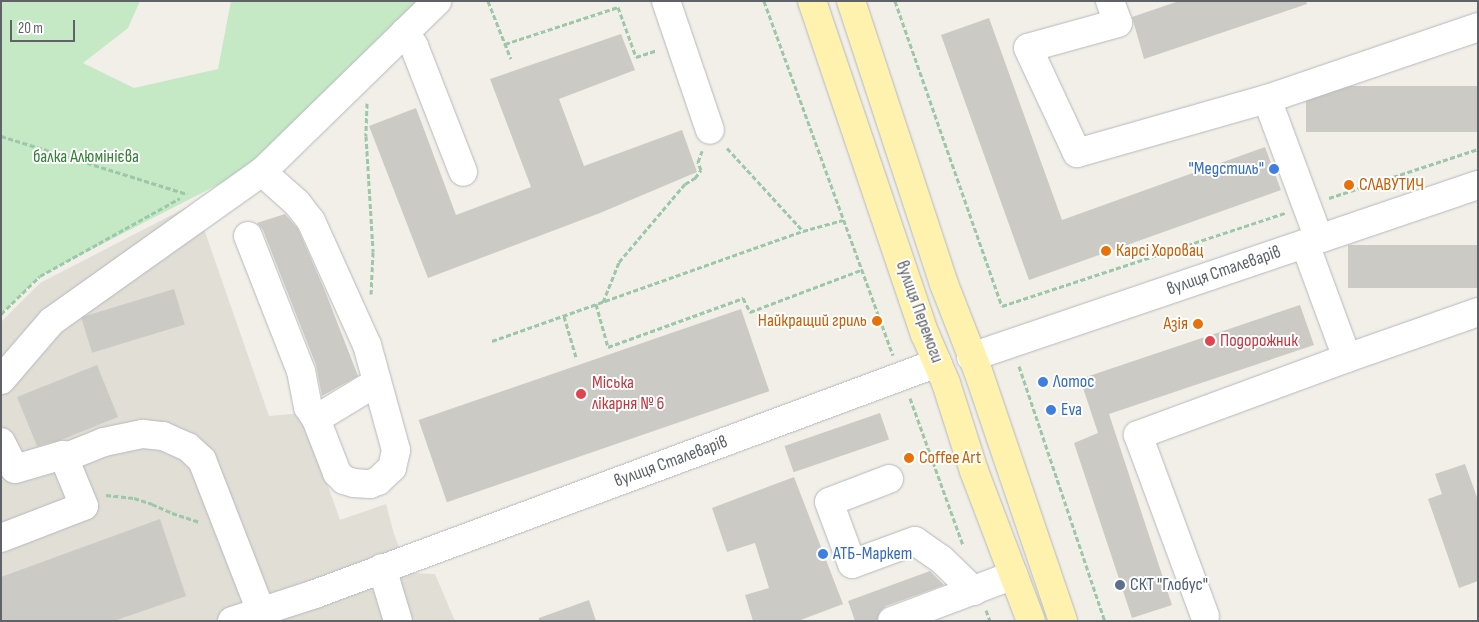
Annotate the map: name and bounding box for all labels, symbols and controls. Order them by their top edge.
scale bar [12,10,78,42]
text: 20 m [18,19,43,38]
park label: балка Алюмінієва [33,146,139,168]
place label: "Медстиль" [1189,158,1264,180]
marker: "Медстиль" [1268,163,1280,175]
place label: СЛАВУТИЧ [1359,174,1424,196]
marker: СЛАВУТИЧ [1343,179,1355,191]
place label: Карсі Хоровац [1116,240,1203,262]
street label: вулиця Сталеварів [1164,241,1284,301]
marker: Карсі Хоровац [1100,245,1112,257]
street label: вулиця Перемоги [891,258,947,366]
place label: Найкращий гриль [758,310,867,332]
place label: Азія [1163,313,1188,335]
marker: Найкращий гриль [871,315,883,327]
marker: Азія [1192,318,1204,330]
place label: Подорожник [1220,330,1298,352]
marker: Подорожник [1204,335,1216,347]
place label: Лотос [1053,371,1095,393]
place label: Мiська лiкарня № 6 [592,373,665,416]
marker: Лотос [1037,376,1049,388]
marker: Мiська лiкарня № 6 [574,387,588,401]
place label: Eva [1061,399,1082,421]
marker: Eva [1045,404,1057,416]
street label: вулиця Сталеварів [611,431,731,493]
place label: Coffee Art [919,447,981,469]
marker: Coffee Art [903,452,915,464]
place label: АТБ-Маркет [833,543,912,565]
marker: АТБ-Маркет [817,548,829,560]
place label: СКТ "Глобус" [1130,574,1208,596]
marker: СКТ "Глобус" [1114,579,1126,591]

